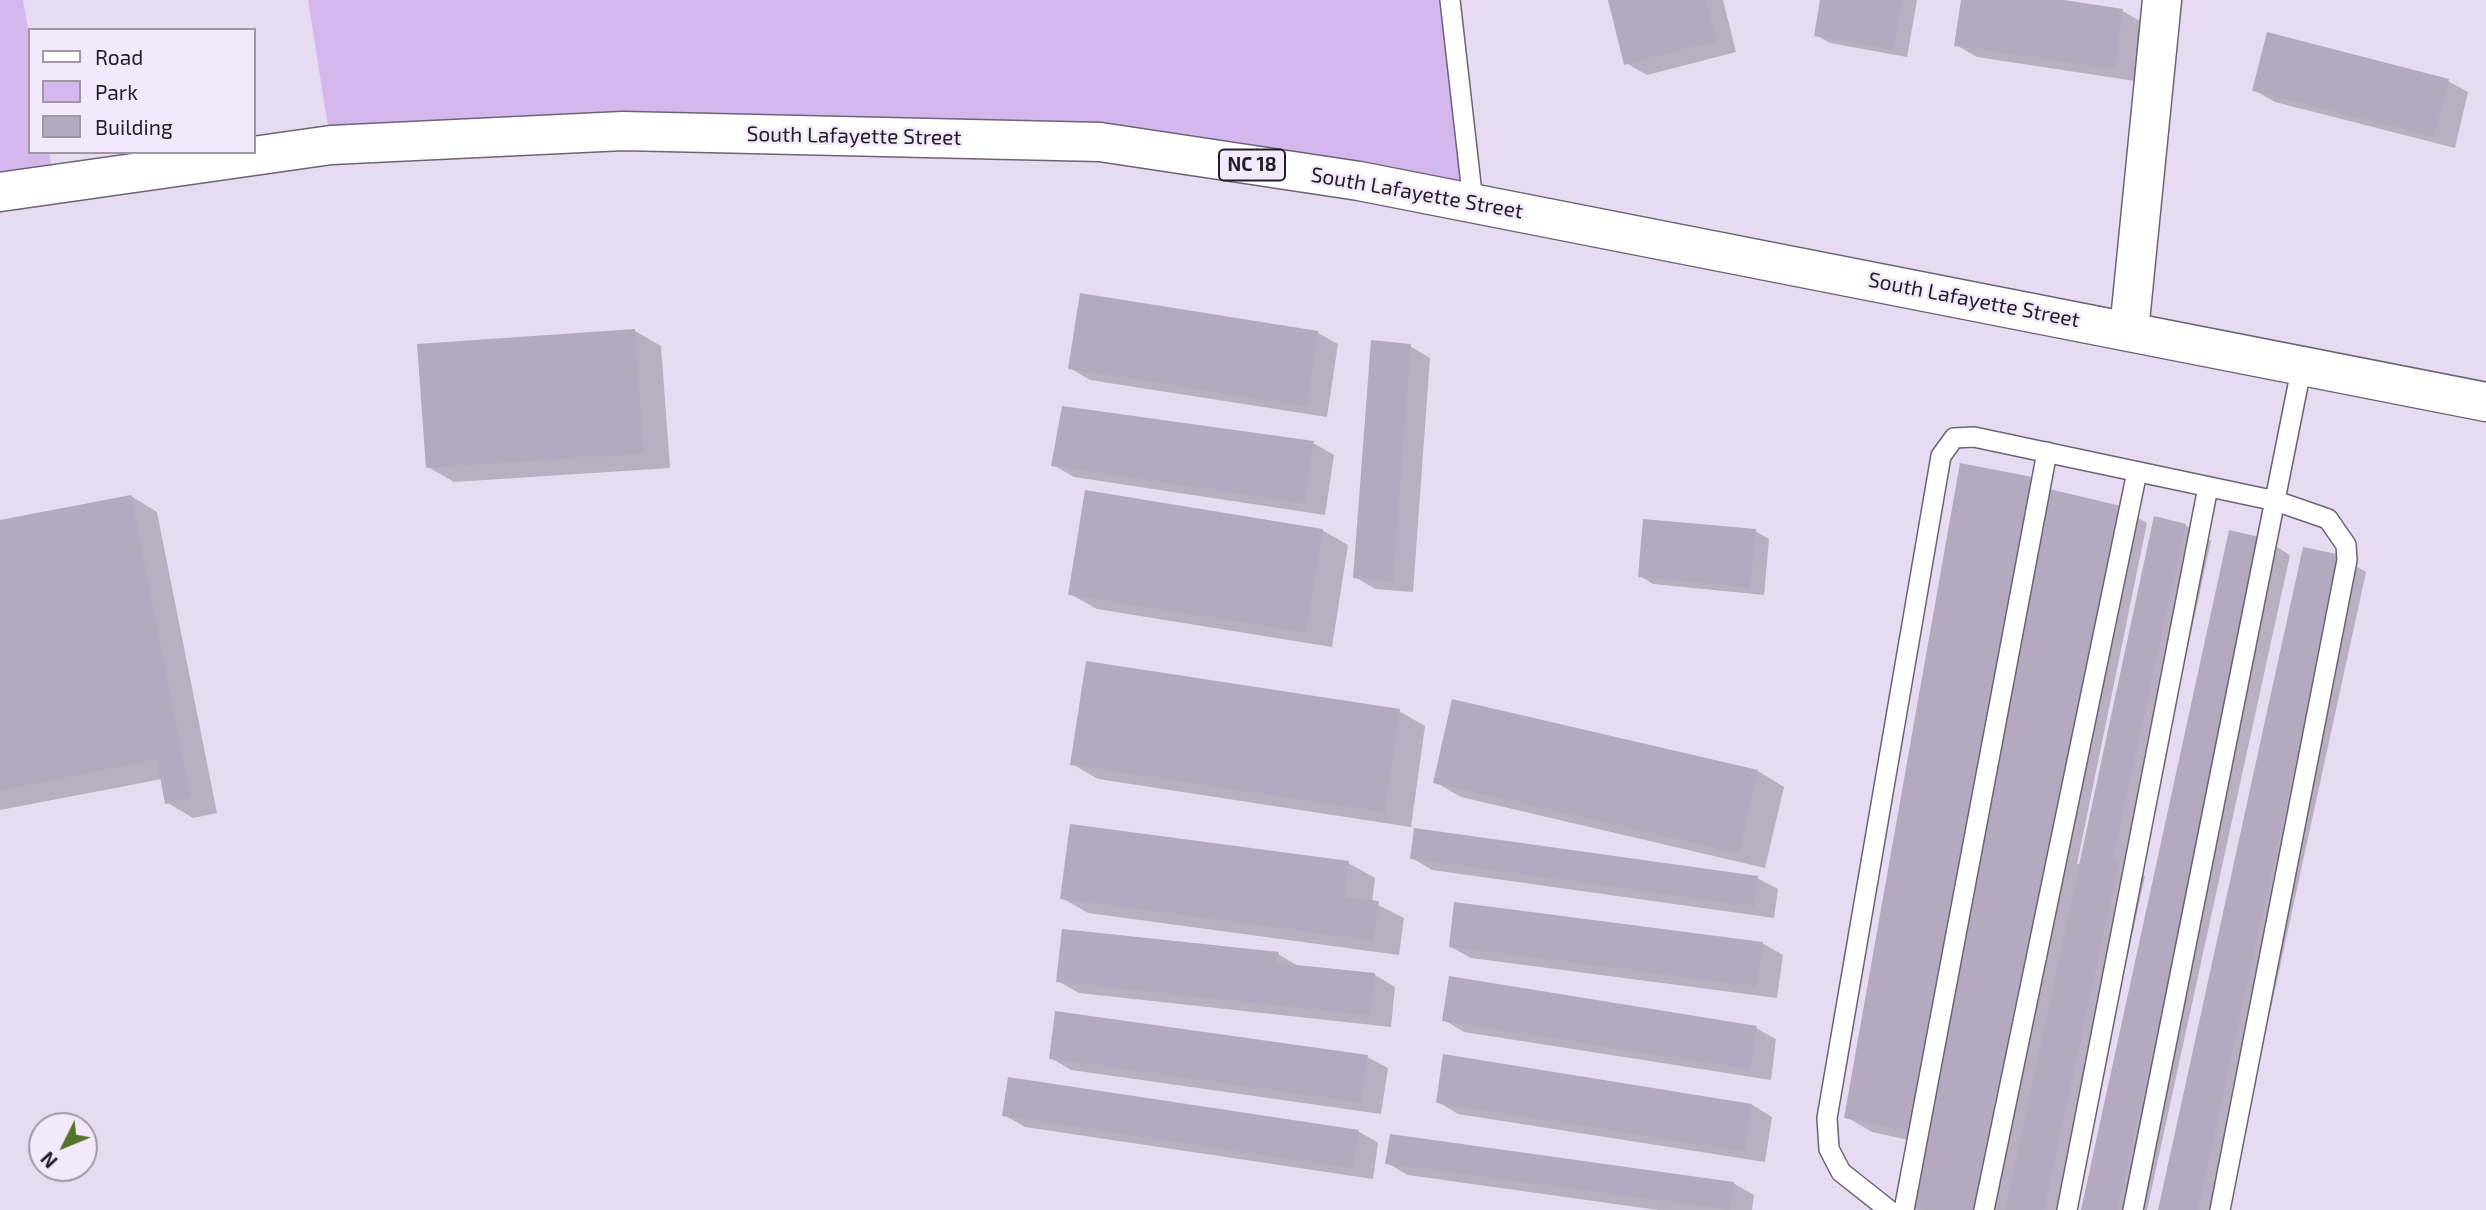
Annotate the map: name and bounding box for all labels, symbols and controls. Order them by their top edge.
legend [28,28,256,154]
text: Road [95,44,143,69]
text: Park [95,79,138,104]
text: Building [95,114,173,139]
street label: South Lafayette Street [746,122,962,150]
road number: NC 18 [1219,150,1285,181]
street label: South Lafayette Street [1309,162,1525,224]
street label: South Lafayette Street [1866,267,2082,333]
north arrow [28,1112,98,1182]
text: N [36,1147,62,1173]

